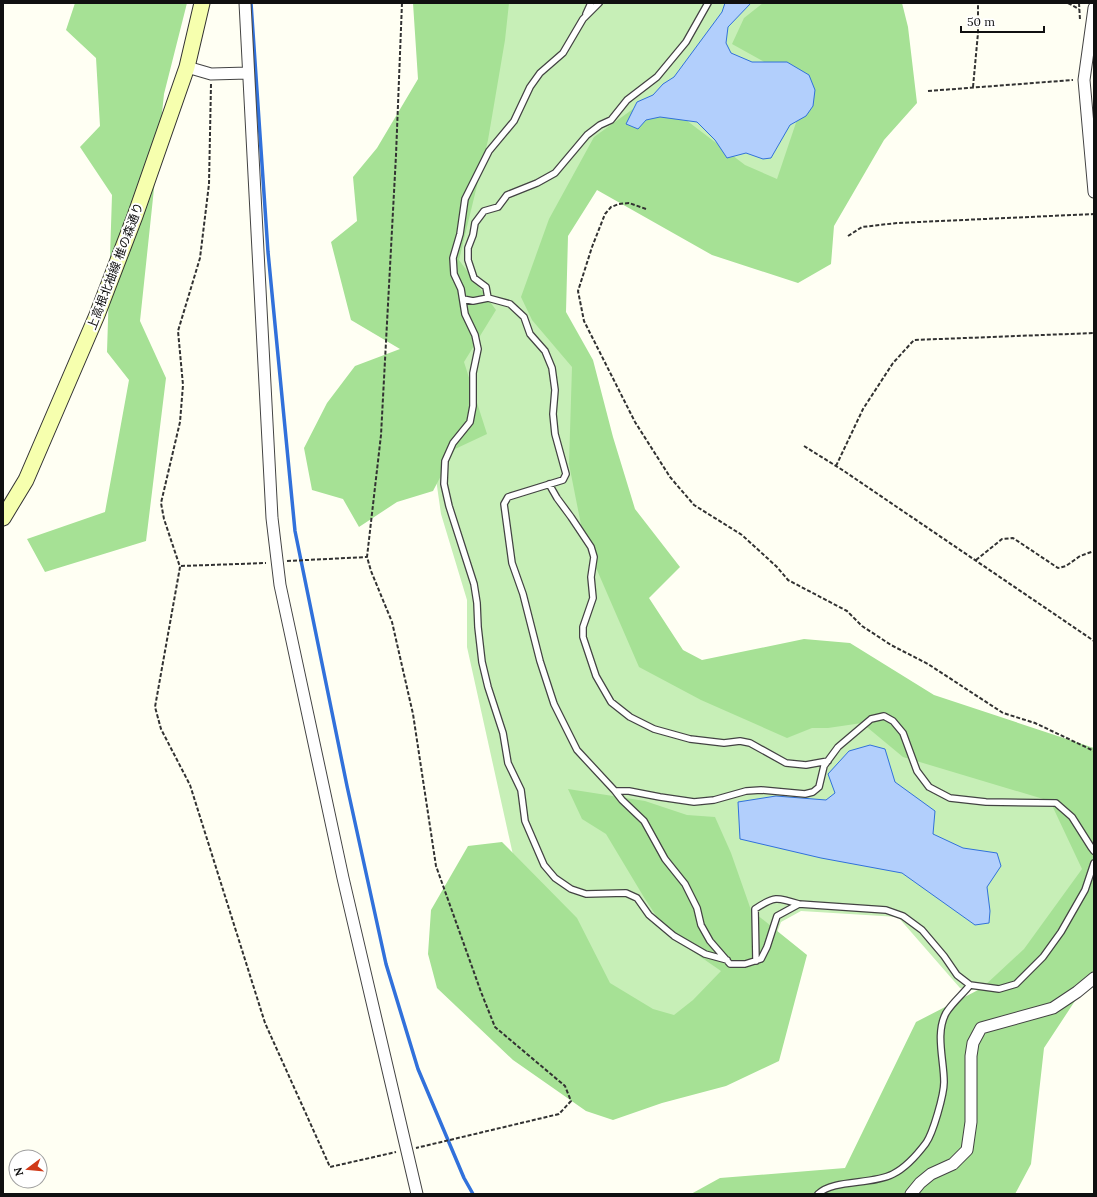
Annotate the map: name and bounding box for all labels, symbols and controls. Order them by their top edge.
scale bar [961,8,1044,34]
text: 50 m [967,14,995,29]
street label: 上高根北袖線 椎の森通り [84,200,146,332]
north arrow [8,1149,48,1189]
text: N [10,1165,26,1178]

